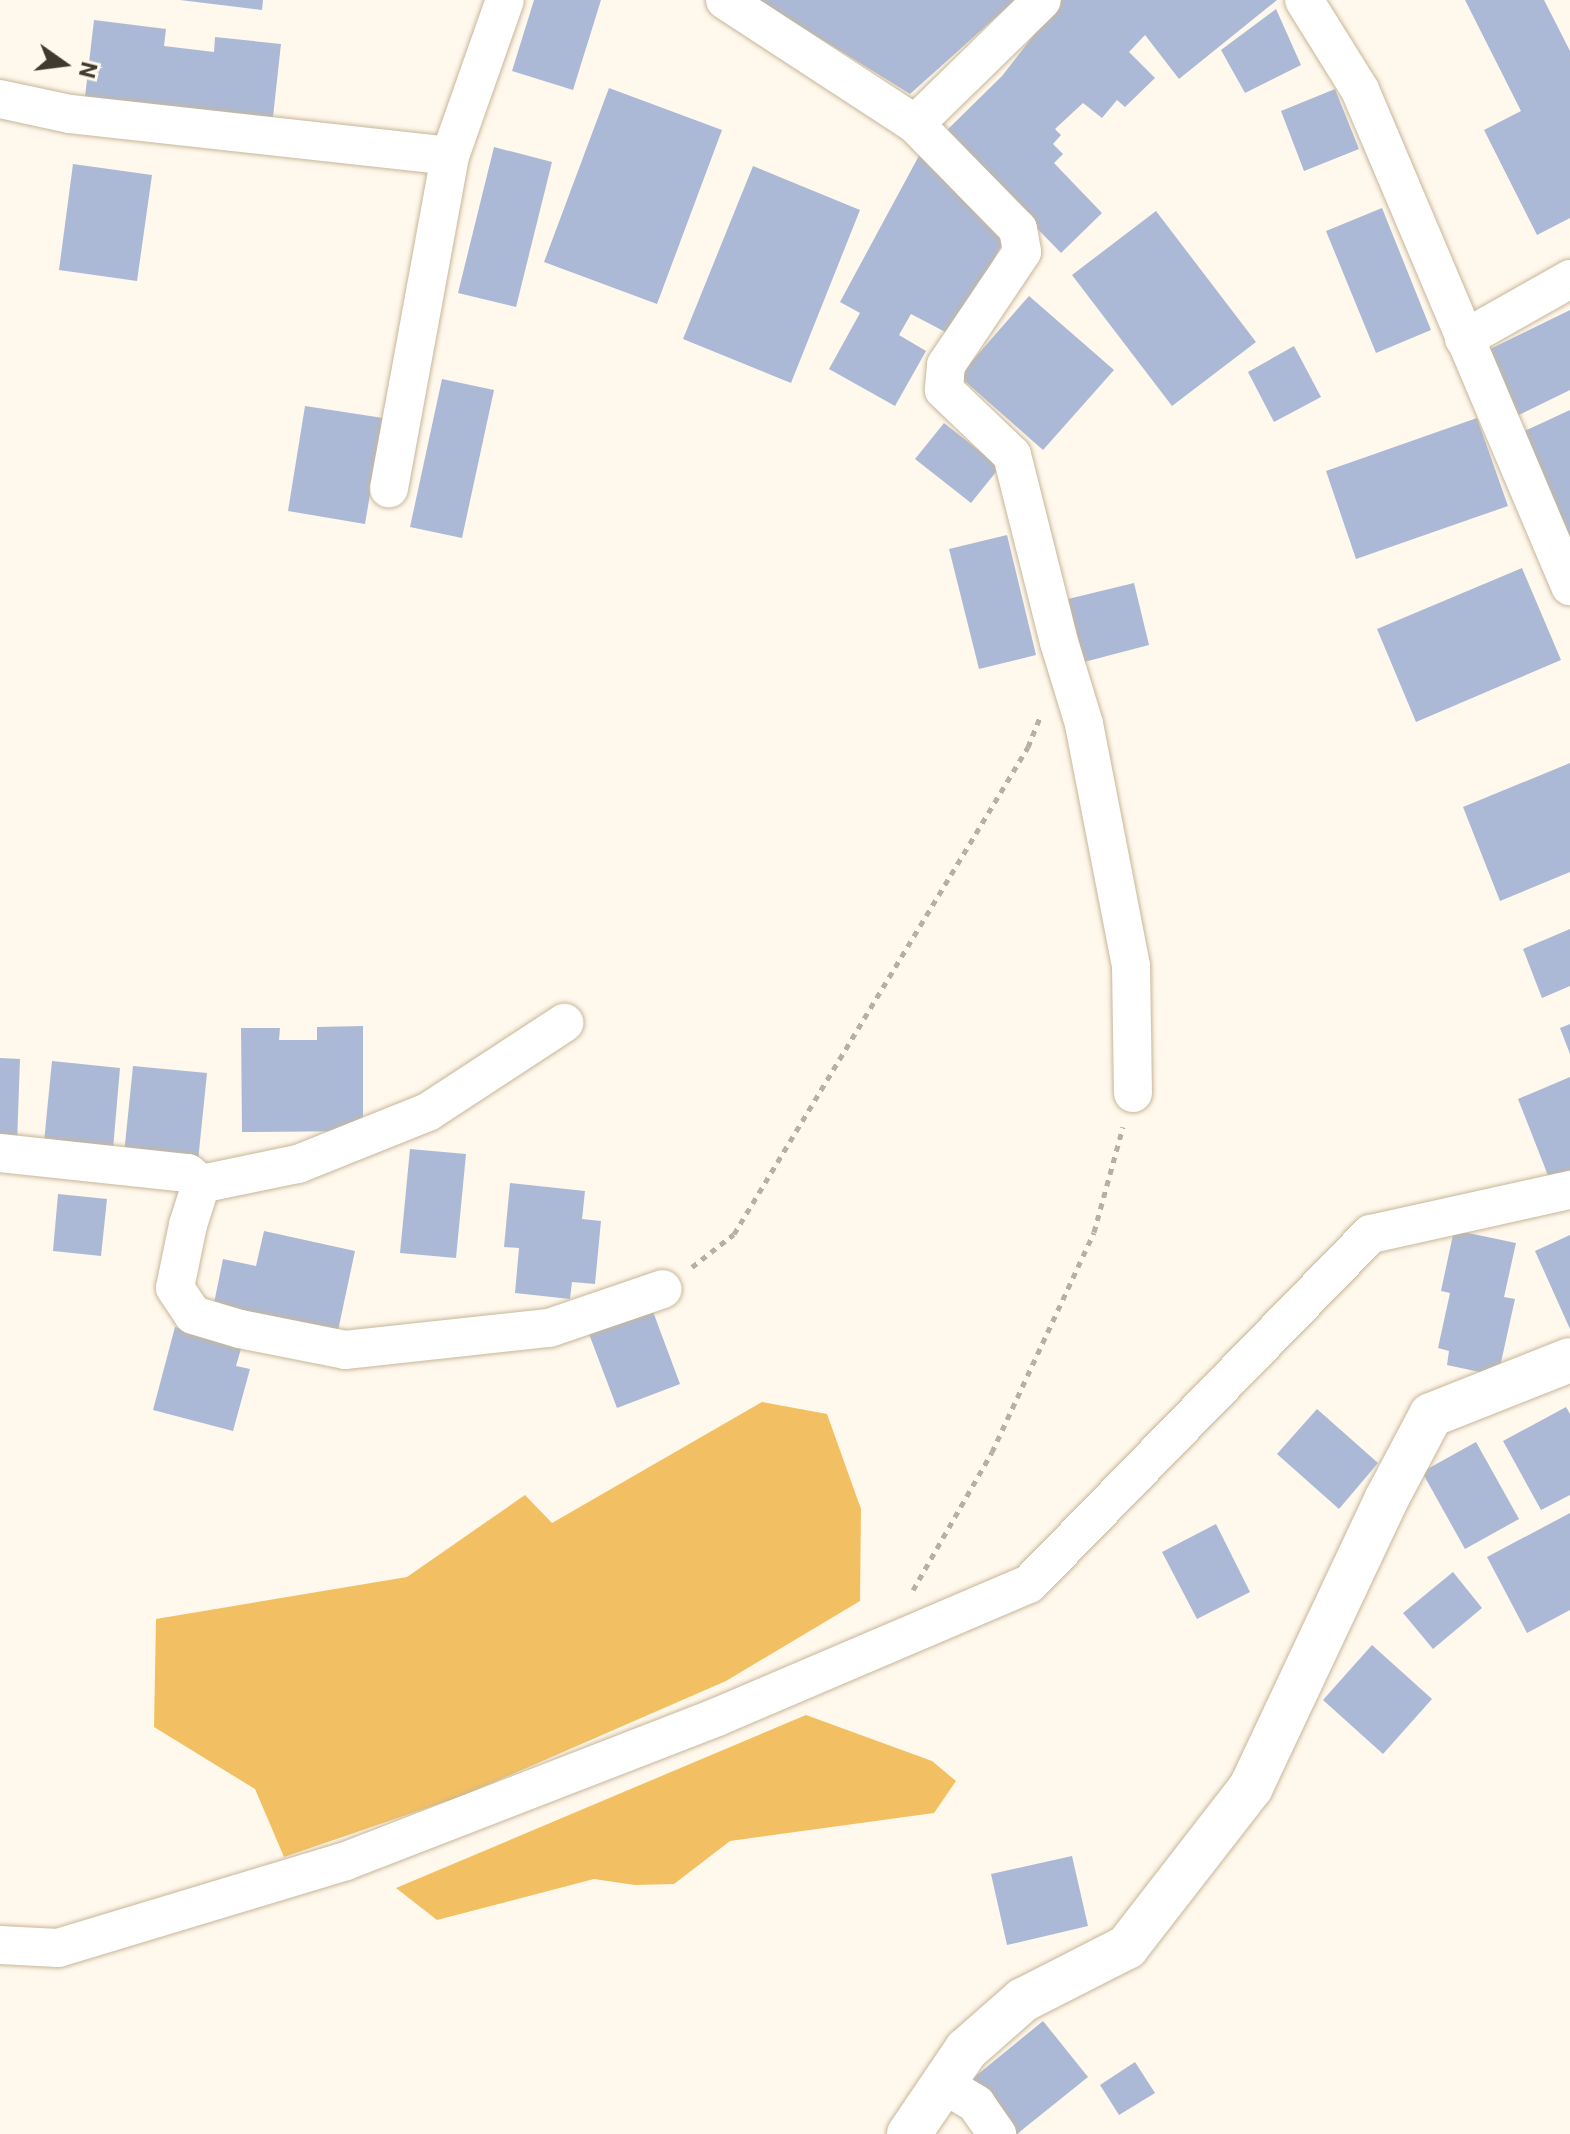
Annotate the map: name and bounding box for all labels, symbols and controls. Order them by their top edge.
north arrow [24,24,104,104]
text: N [74,59,102,80]

